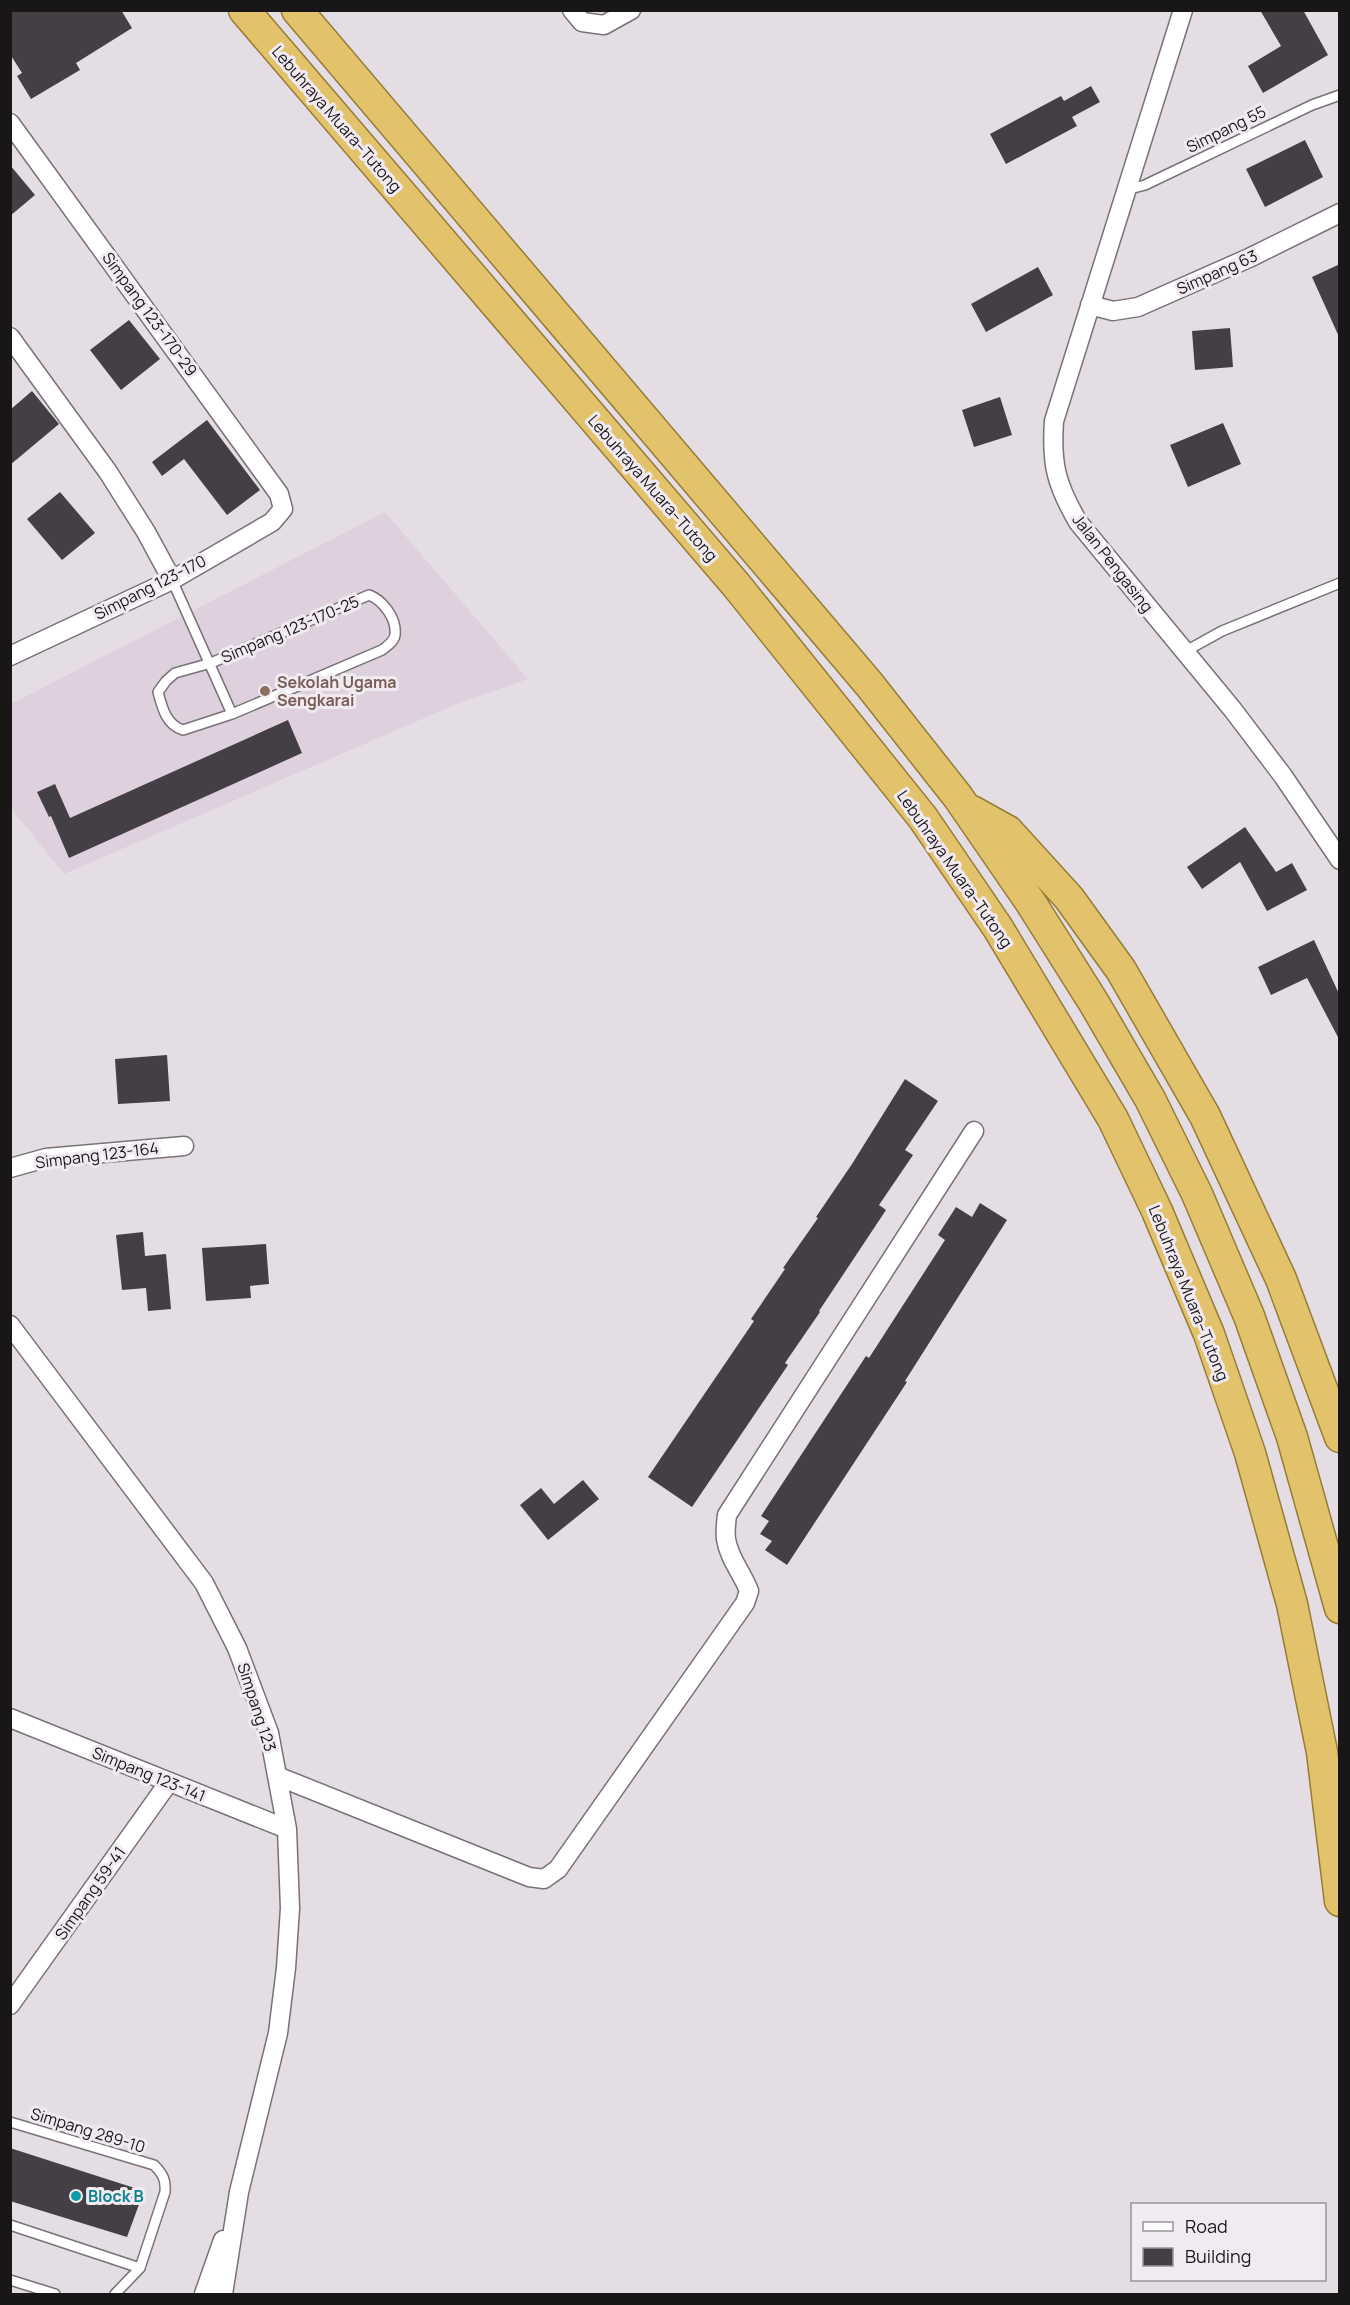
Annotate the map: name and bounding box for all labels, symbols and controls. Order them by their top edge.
street label: Lebuhraya Muara–Tutong [267,41,407,197]
street label: Simpang 55 [1182,100,1270,158]
street label: Simpang 63 [1173,244,1261,300]
street label: Simpang 123-170-29 [97,247,203,381]
street label: Lebuhraya Muara–Tutong [583,410,723,566]
street label: Jalan Pengasing [1068,509,1158,617]
street label: Simpang 123-170 [90,549,210,625]
street label: Simpang 123-170-25 [218,590,362,668]
place label: Sekolah Ugama Sengkarai [277,671,397,711]
marker: Sekolah Ugama Sengkarai [258,684,272,698]
street label: Lebuhraya Muara–Tutong [892,786,1018,952]
street label: Simpang 123-164 [34,1137,160,1173]
street label: Lebuhraya Muara–Tutong [1144,1202,1234,1384]
street label: Simpang 123 [232,1660,282,1754]
street label: Simpang 123-141 [89,1741,209,1807]
street label: Simpang 59-41 [50,1842,130,1944]
street label: Simpang 289-10 [28,2102,148,2158]
place label: Block B [88,2185,144,2207]
marker: Block B [69,2189,83,2203]
legend [1131,2203,1326,2281]
text: Road [1185,2214,1228,2238]
text: Building [1185,2244,1251,2268]

